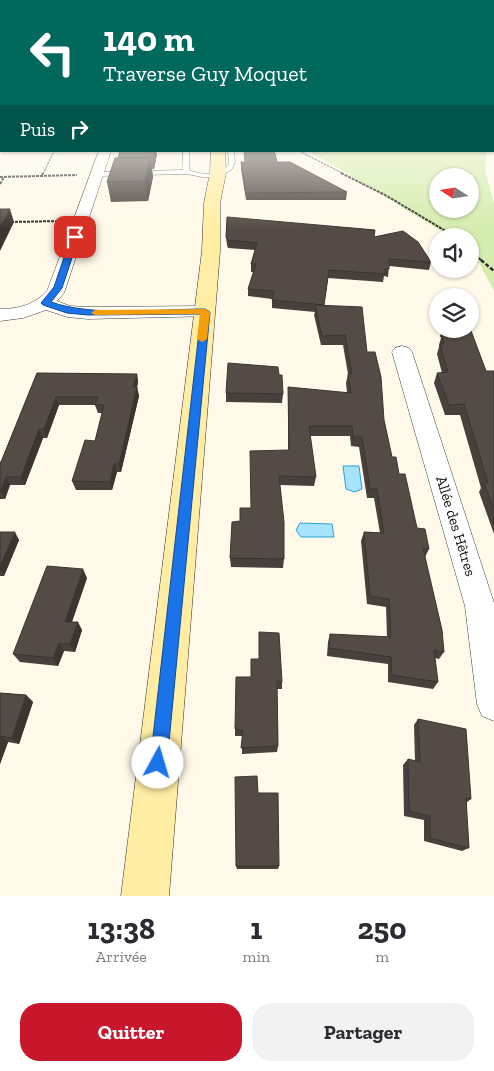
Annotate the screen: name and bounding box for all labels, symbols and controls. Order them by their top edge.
text: 140 m [103,18,194,60]
icon: left [20,20,85,85]
text: Traverse Guy Moquet [103,60,307,87]
icon: right [65,115,93,143]
text: Puis [20,118,55,141]
north arrow [429,168,479,218]
map controls [429,168,479,338]
pin [54,216,96,258]
icon: arrive [61,223,89,251]
button: sound [429,228,479,278]
button: layers [429,288,479,338]
street label: Allée des Hêtres [432,474,480,578]
position arrow [131,736,183,788]
text: 13:38 [87,911,155,947]
text: 1 [250,911,262,947]
text: 250 [358,911,407,947]
text: Arrivée [96,947,147,966]
text: min [243,947,270,966]
text: m [375,947,389,966]
button: Quitter [20,1003,242,1061]
button: Partager [252,1003,474,1061]

